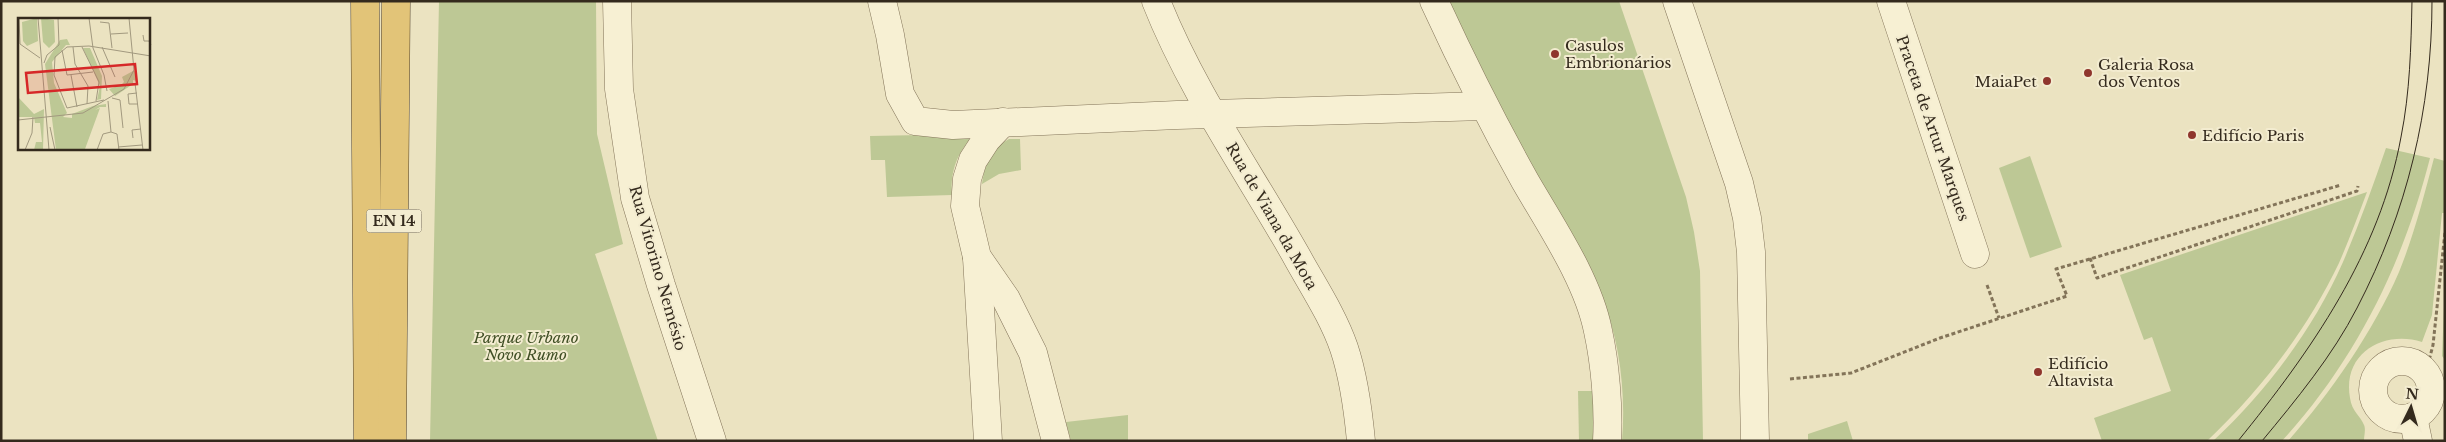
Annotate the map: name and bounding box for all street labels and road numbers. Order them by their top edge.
street label: Praceta de Artur Marques [1892,33,1974,224]
street label: Rua de Viana da Mota [1222,139,1322,294]
street label: Rua Vitorino Nemésio [625,183,691,353]
road number: EN 14 [366,210,422,232]

